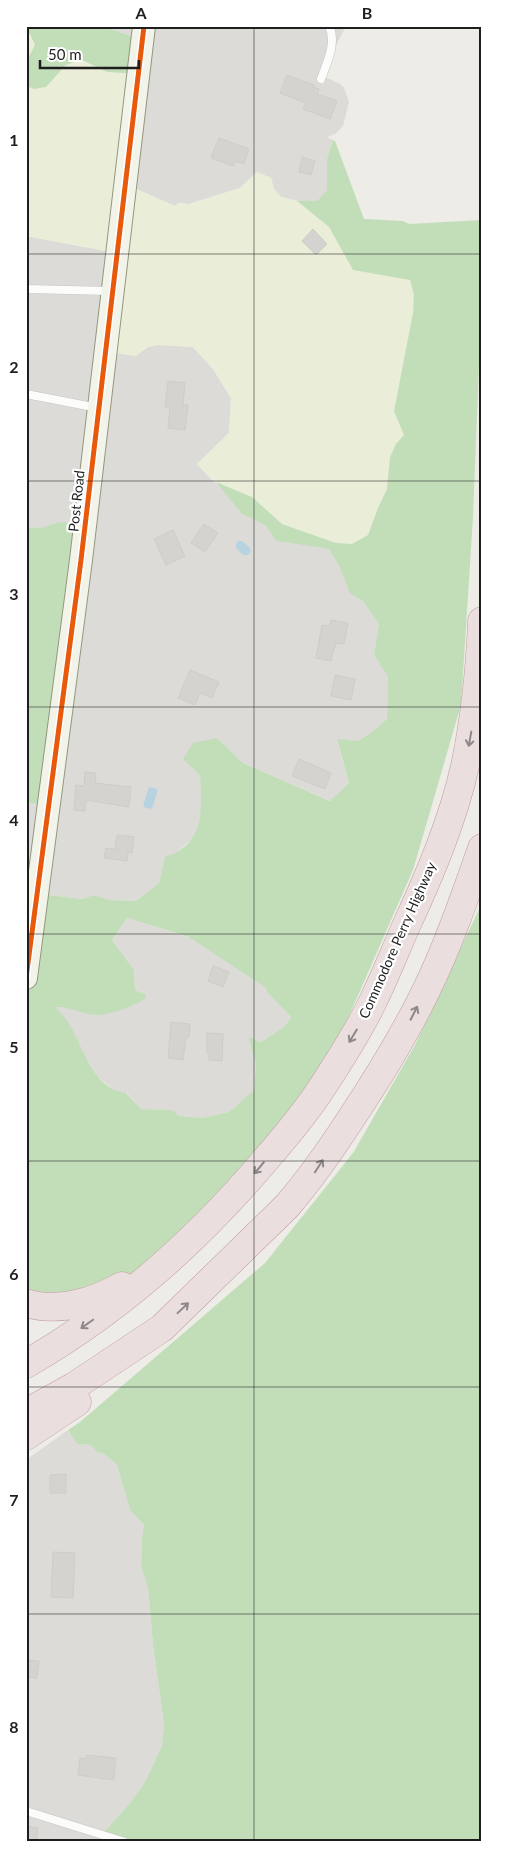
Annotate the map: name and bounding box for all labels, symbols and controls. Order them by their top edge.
text: A [134,3,147,22]
text: B [362,3,372,22]
scale bar [40,38,139,70]
text: 50 m [48,45,82,63]
text: 1 [9,130,19,149]
text: 2 [9,357,19,376]
street label: Post Road [64,469,88,533]
text: 3 [9,584,19,603]
one-way arrow [464,731,474,747]
text: 4 [9,810,19,829]
street label: Commodore Perry Highway [355,858,440,1021]
one-way arrow [410,1006,419,1021]
one-way arrow [347,1028,357,1042]
text: 5 [9,1037,19,1056]
one-way arrow [314,1159,324,1173]
one-way arrow [253,1161,264,1174]
text: 6 [9,1264,19,1283]
one-way arrow [176,1302,189,1314]
one-way arrow [81,1319,95,1329]
text: 7 [9,1490,19,1509]
text: 8 [9,1717,19,1736]

